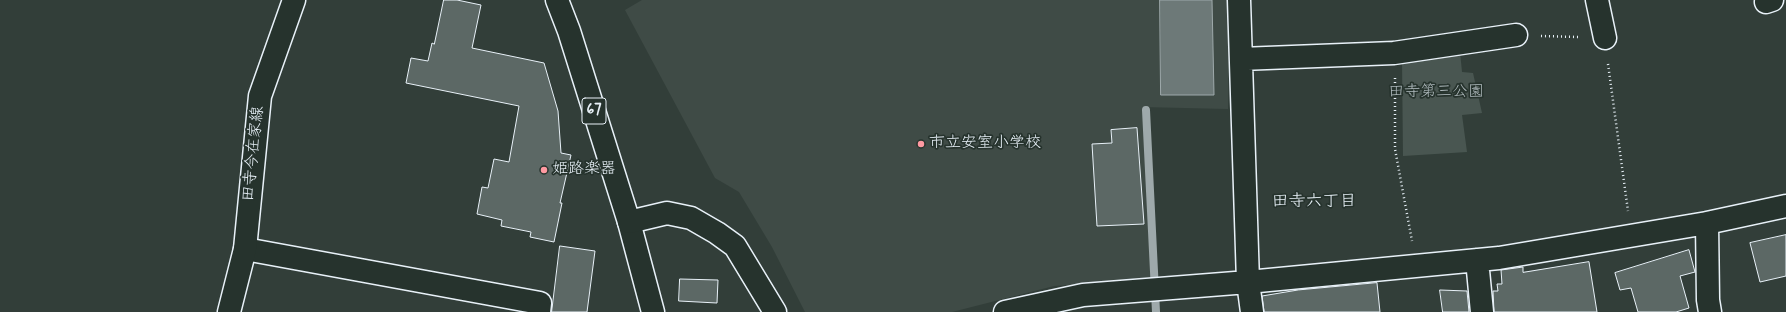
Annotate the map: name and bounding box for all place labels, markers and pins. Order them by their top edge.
place label: 市立安室小学校 [929,134,1041,154]
marker: 市立安室小学校 [916,139,926,149]
place label: 姫路楽器 [552,160,616,180]
marker: 姫路楽器 [539,165,549,175]

